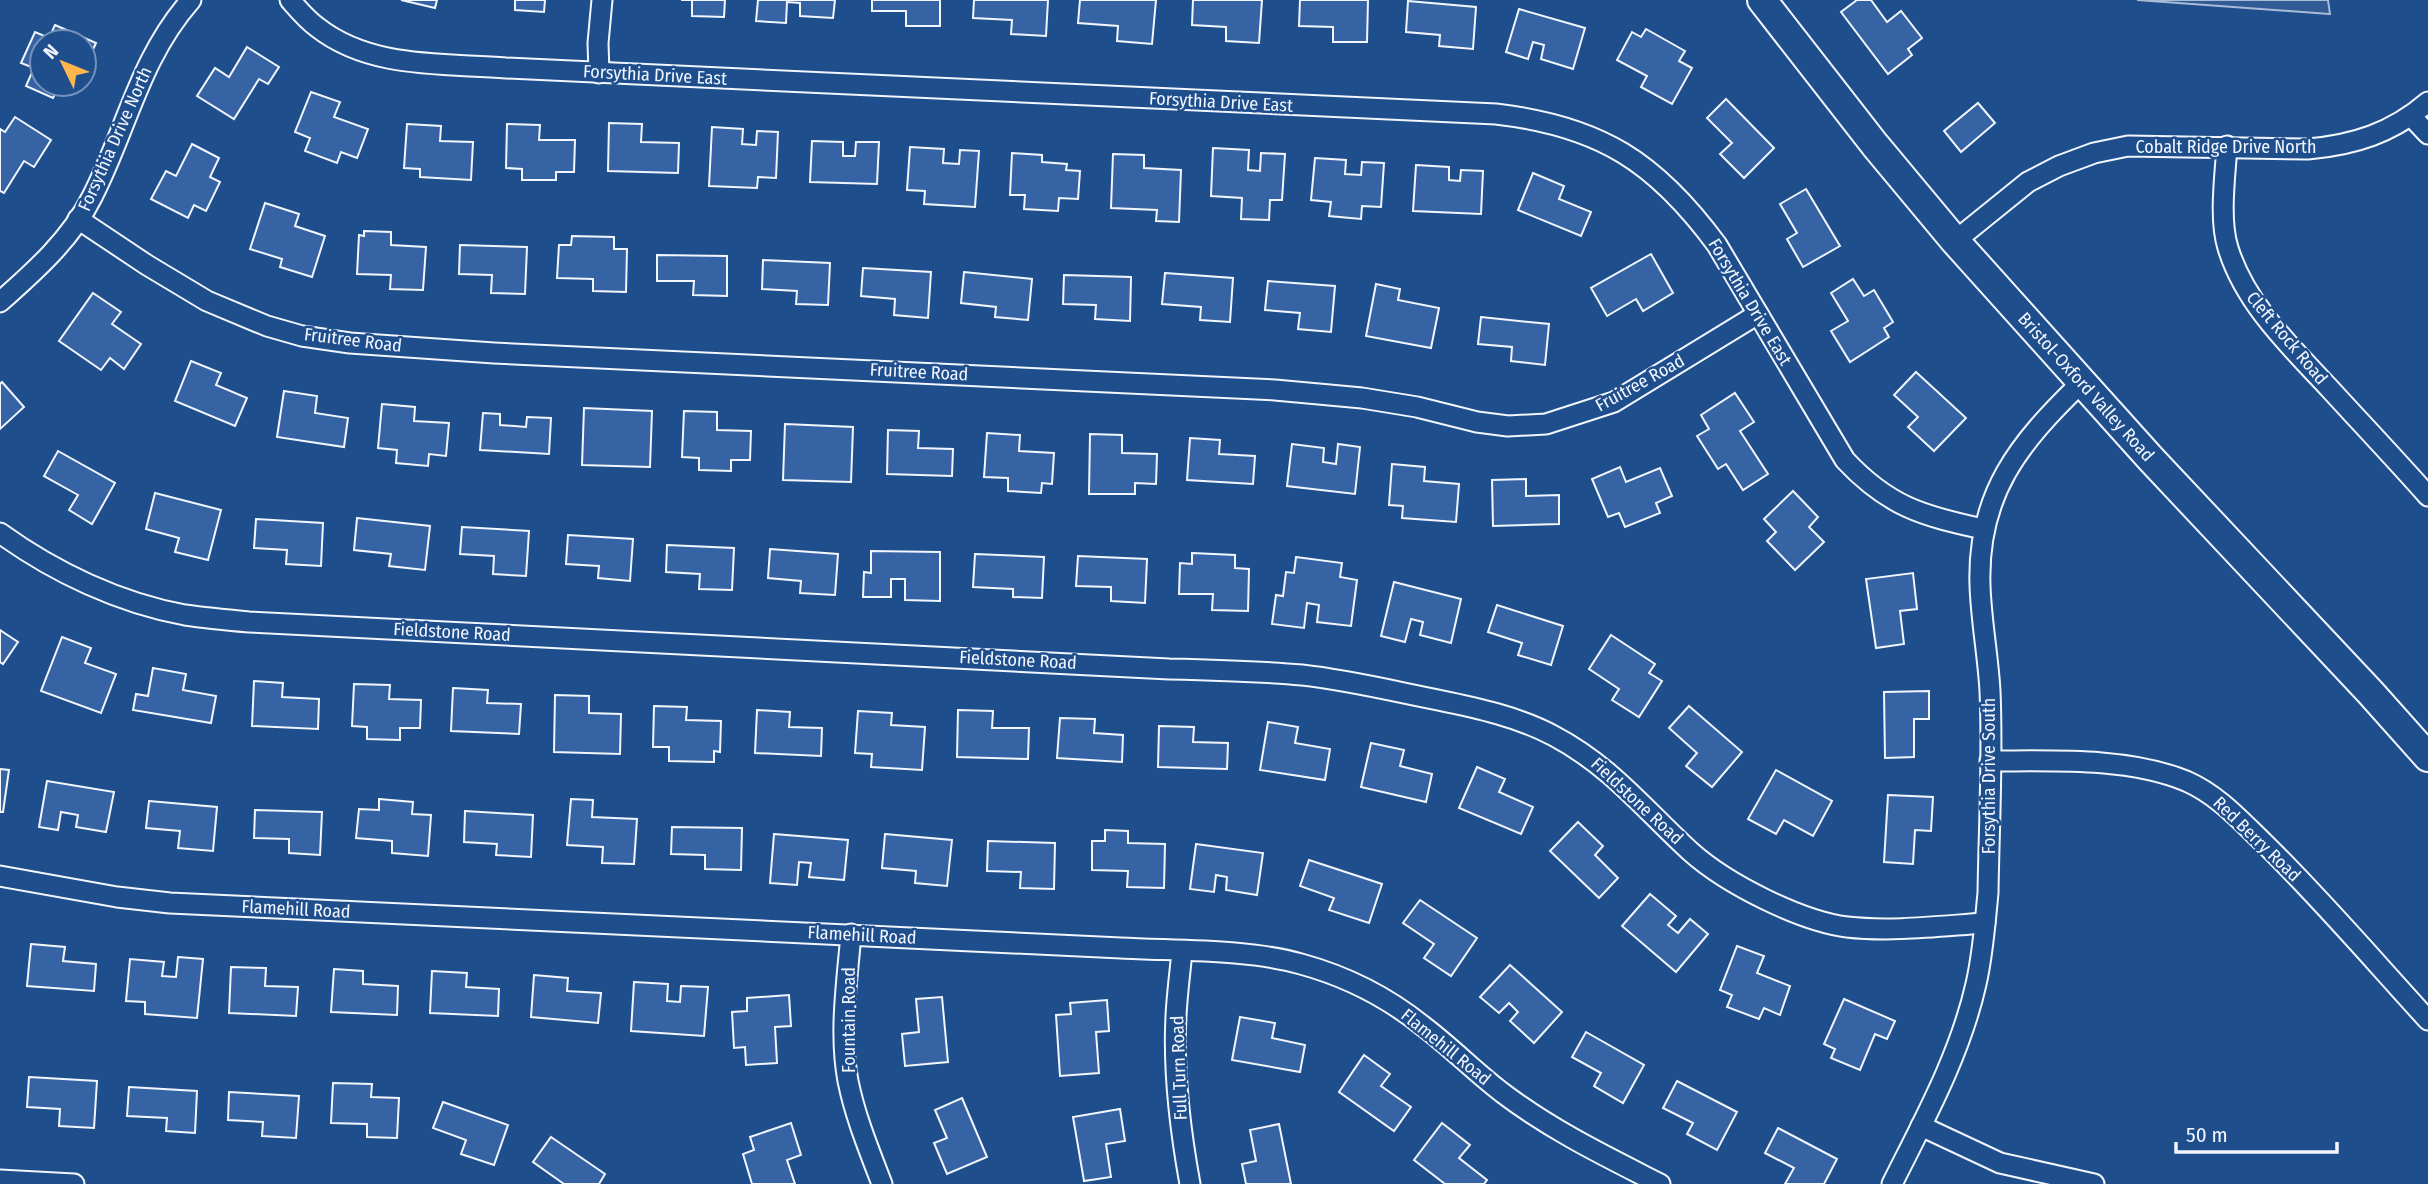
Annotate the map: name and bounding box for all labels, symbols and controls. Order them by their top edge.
north arrow [28,28,98,98]
text: N [39,40,63,64]
street label: Forsythia Drive East [583,60,728,90]
street label: Forsythia Drive North [73,63,157,215]
street label: Forsythia Drive East [1149,87,1294,117]
street label: Cobalt Ridge Drive North [2136,136,2316,158]
street label: Forsythia Drive East [1703,235,1797,369]
street label: Cleft Rock Road [2242,287,2332,389]
street label: Bristol-Oxford Valley Road [2013,308,2159,466]
street label: Fruitree Road [303,323,403,357]
street label: Fruitree Road [1592,350,1688,416]
street label: Fruitree Road [869,358,969,386]
street label: Fieldstone Road [393,618,511,646]
street label: Fieldstone Road [959,646,1077,674]
street label: Forsythia Drive South [1978,698,2000,854]
street label: Fieldstone Road [1586,753,1688,849]
street label: Red Berry Road [2209,792,2305,886]
street label: Flamehill Road [241,895,351,923]
street label: Flamehill Road [807,921,917,949]
street label: Fountain Road [838,967,860,1073]
street label: Flamehill Road [1397,1004,1495,1090]
street label: Full Turn Road [1166,1015,1192,1121]
scale bar [2176,1110,2337,1154]
text: 50 m [2186,1122,2228,1148]

